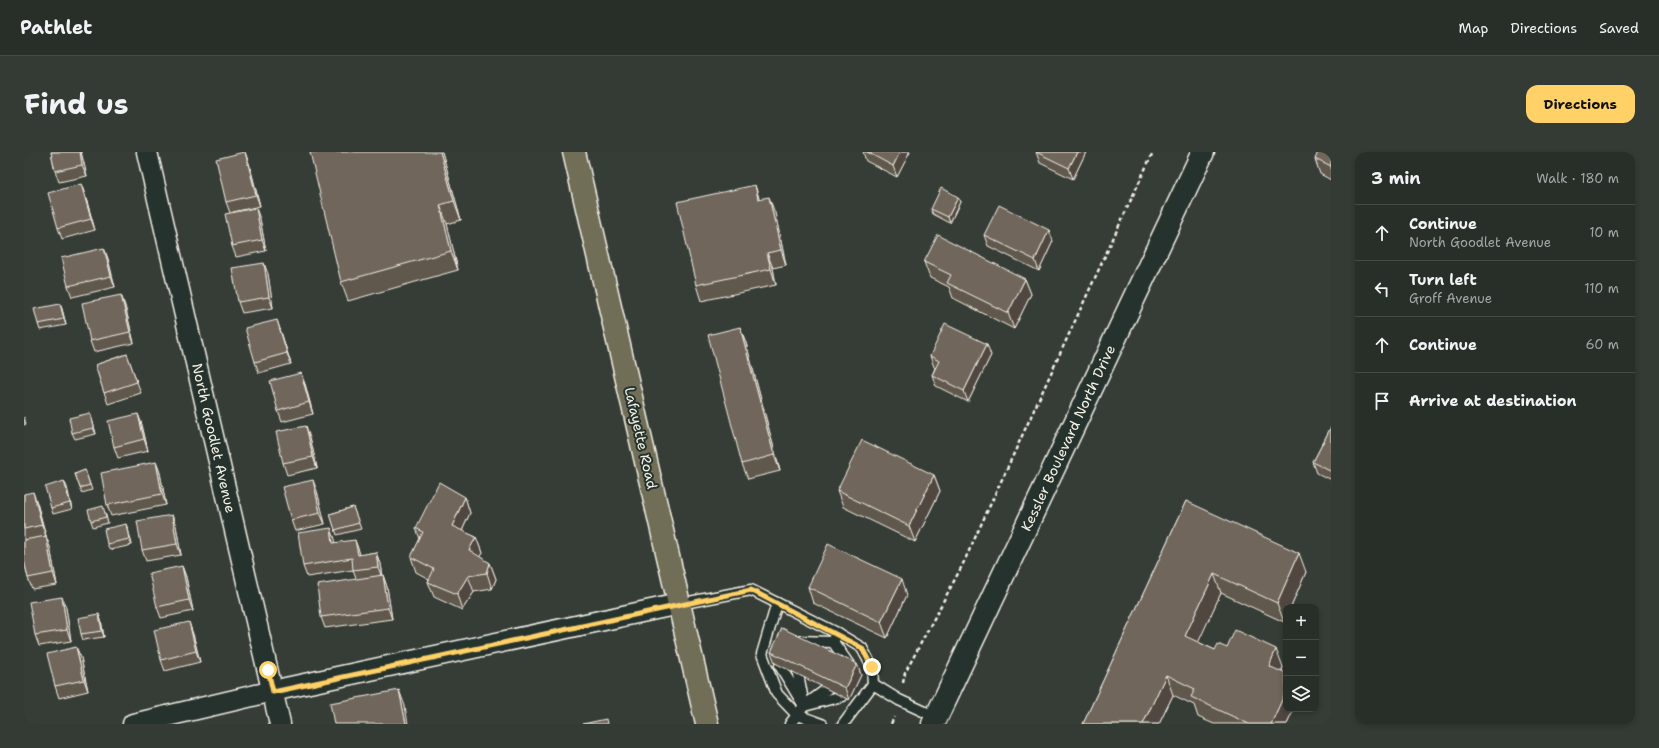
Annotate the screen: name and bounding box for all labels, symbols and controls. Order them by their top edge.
text: Pathlet [20,15,92,40]
text: Map [1459,19,1489,37]
text: Directions [1511,19,1577,37]
text: Saved [1599,19,1639,37]
text: Find us [24,85,129,123]
button: Directions [1526,85,1635,123]
text: 3 min [1371,167,1421,189]
text: Walk · 180 m [1536,170,1619,187]
text: Continue [1409,214,1477,234]
icon: ahead [1371,222,1393,244]
text: 10 m [1589,224,1619,241]
text: North Goodlet Avenue [1409,234,1551,251]
text: Turn left [1409,270,1477,290]
icon: left [1371,278,1393,300]
text: 110 m [1584,280,1619,297]
text: Groff Avenue [1409,290,1492,307]
icon: ahead [1371,334,1393,356]
text: Continue [1409,335,1477,355]
text: 60 m [1586,336,1619,353]
street label: Kessler Boulevard North Drive [1017,342,1119,534]
street label: North Goodlet Avenue [188,361,240,515]
street label: Lafayette Road [621,385,662,491]
icon: arrive [1371,390,1393,412]
text: Arrive at destination [1409,391,1577,411]
map controls [1283,604,1319,712]
button: + [1283,604,1319,640]
button: − [1283,640,1319,676]
route end [863,658,881,676]
route start [259,661,277,679]
button: layers [1283,676,1319,712]

